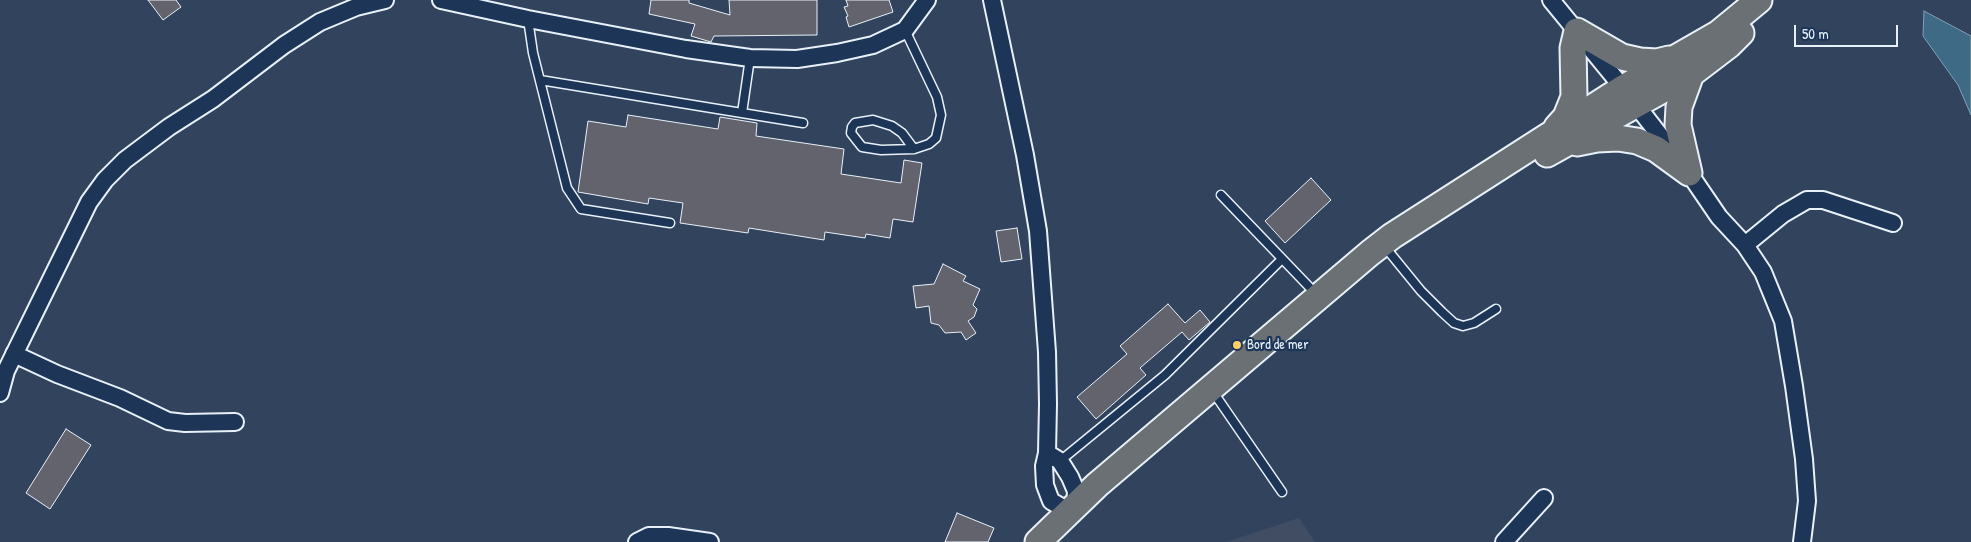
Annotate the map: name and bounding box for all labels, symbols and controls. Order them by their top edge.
scale bar [1796,15,1900,47]
text: 50 m [1802,23,1829,44]
place label: Bord de mer [1247,337,1309,353]
marker: Bord de mer [1231,339,1243,351]

